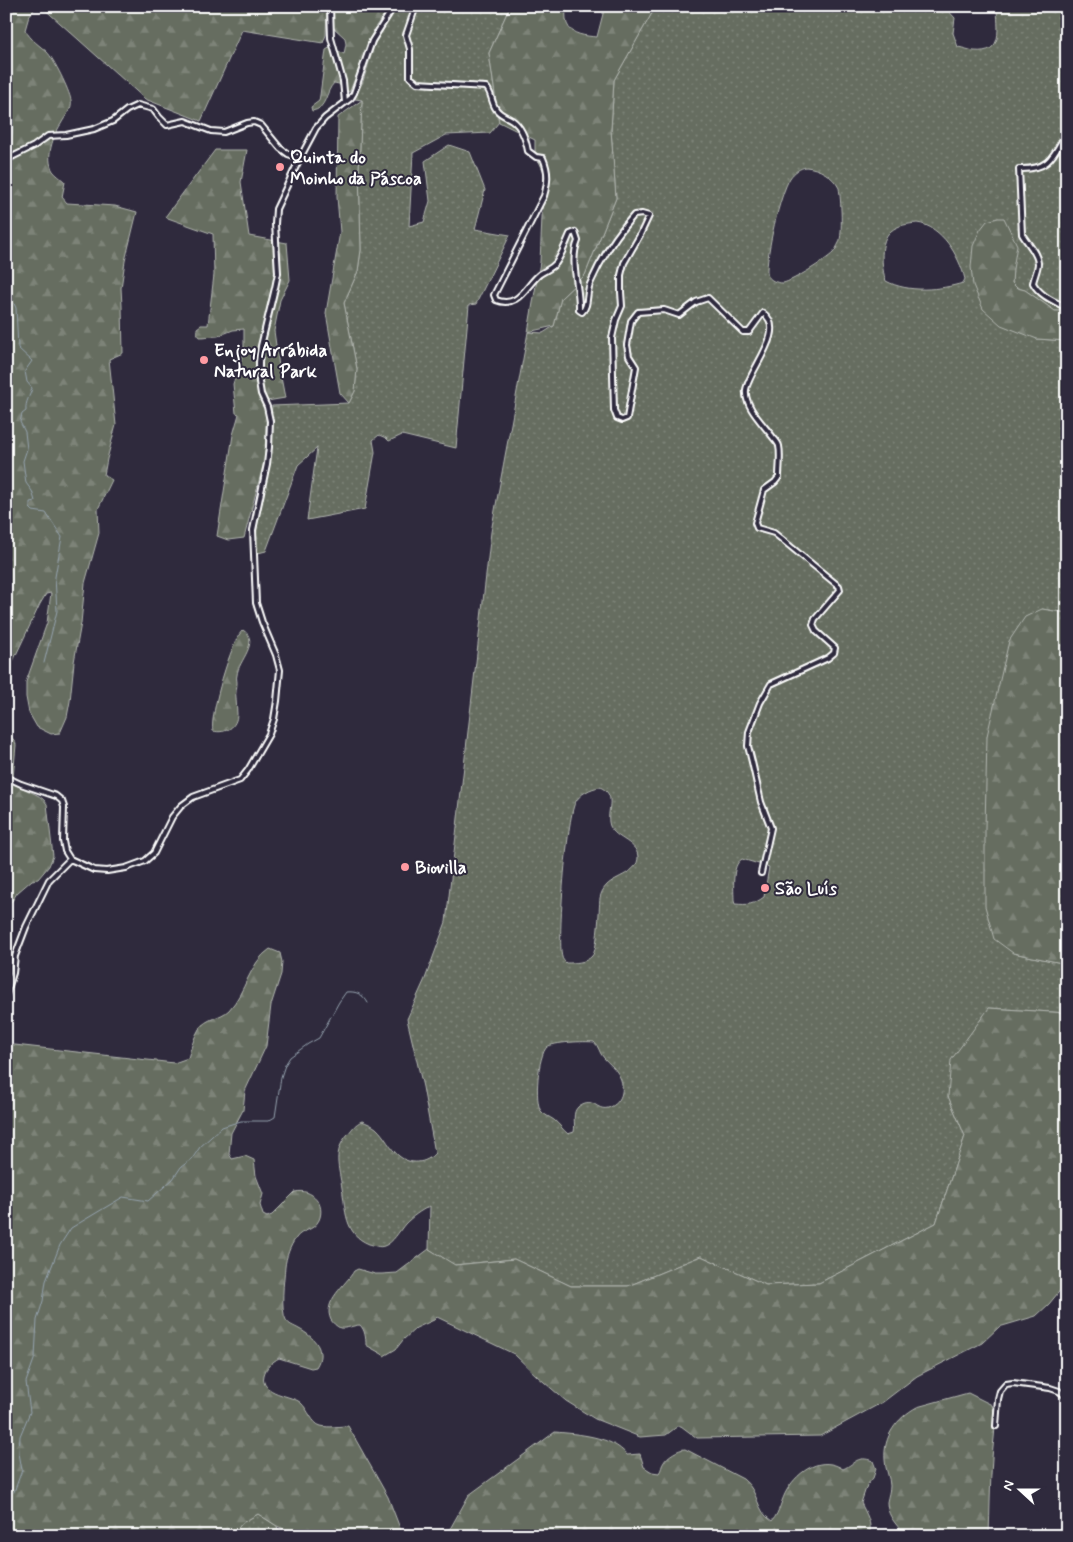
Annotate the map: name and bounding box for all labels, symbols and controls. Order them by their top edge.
place label: Quinta do Moinho da Páscoa [290,146,422,191]
marker: Quinta do Moinho da Páscoa [274,161,286,173]
place label: Enjoy Arrábida Natural Park [214,339,327,384]
marker: Enjoy Arrábida Natural Park [198,354,210,366]
place label: Biovilla [415,856,467,880]
marker: Biovilla [399,861,411,873]
place label: São Luís [775,877,837,901]
marker: São Luís [759,882,771,894]
north arrow [996,1464,1046,1514]
text: N [999,1478,1019,1493]

